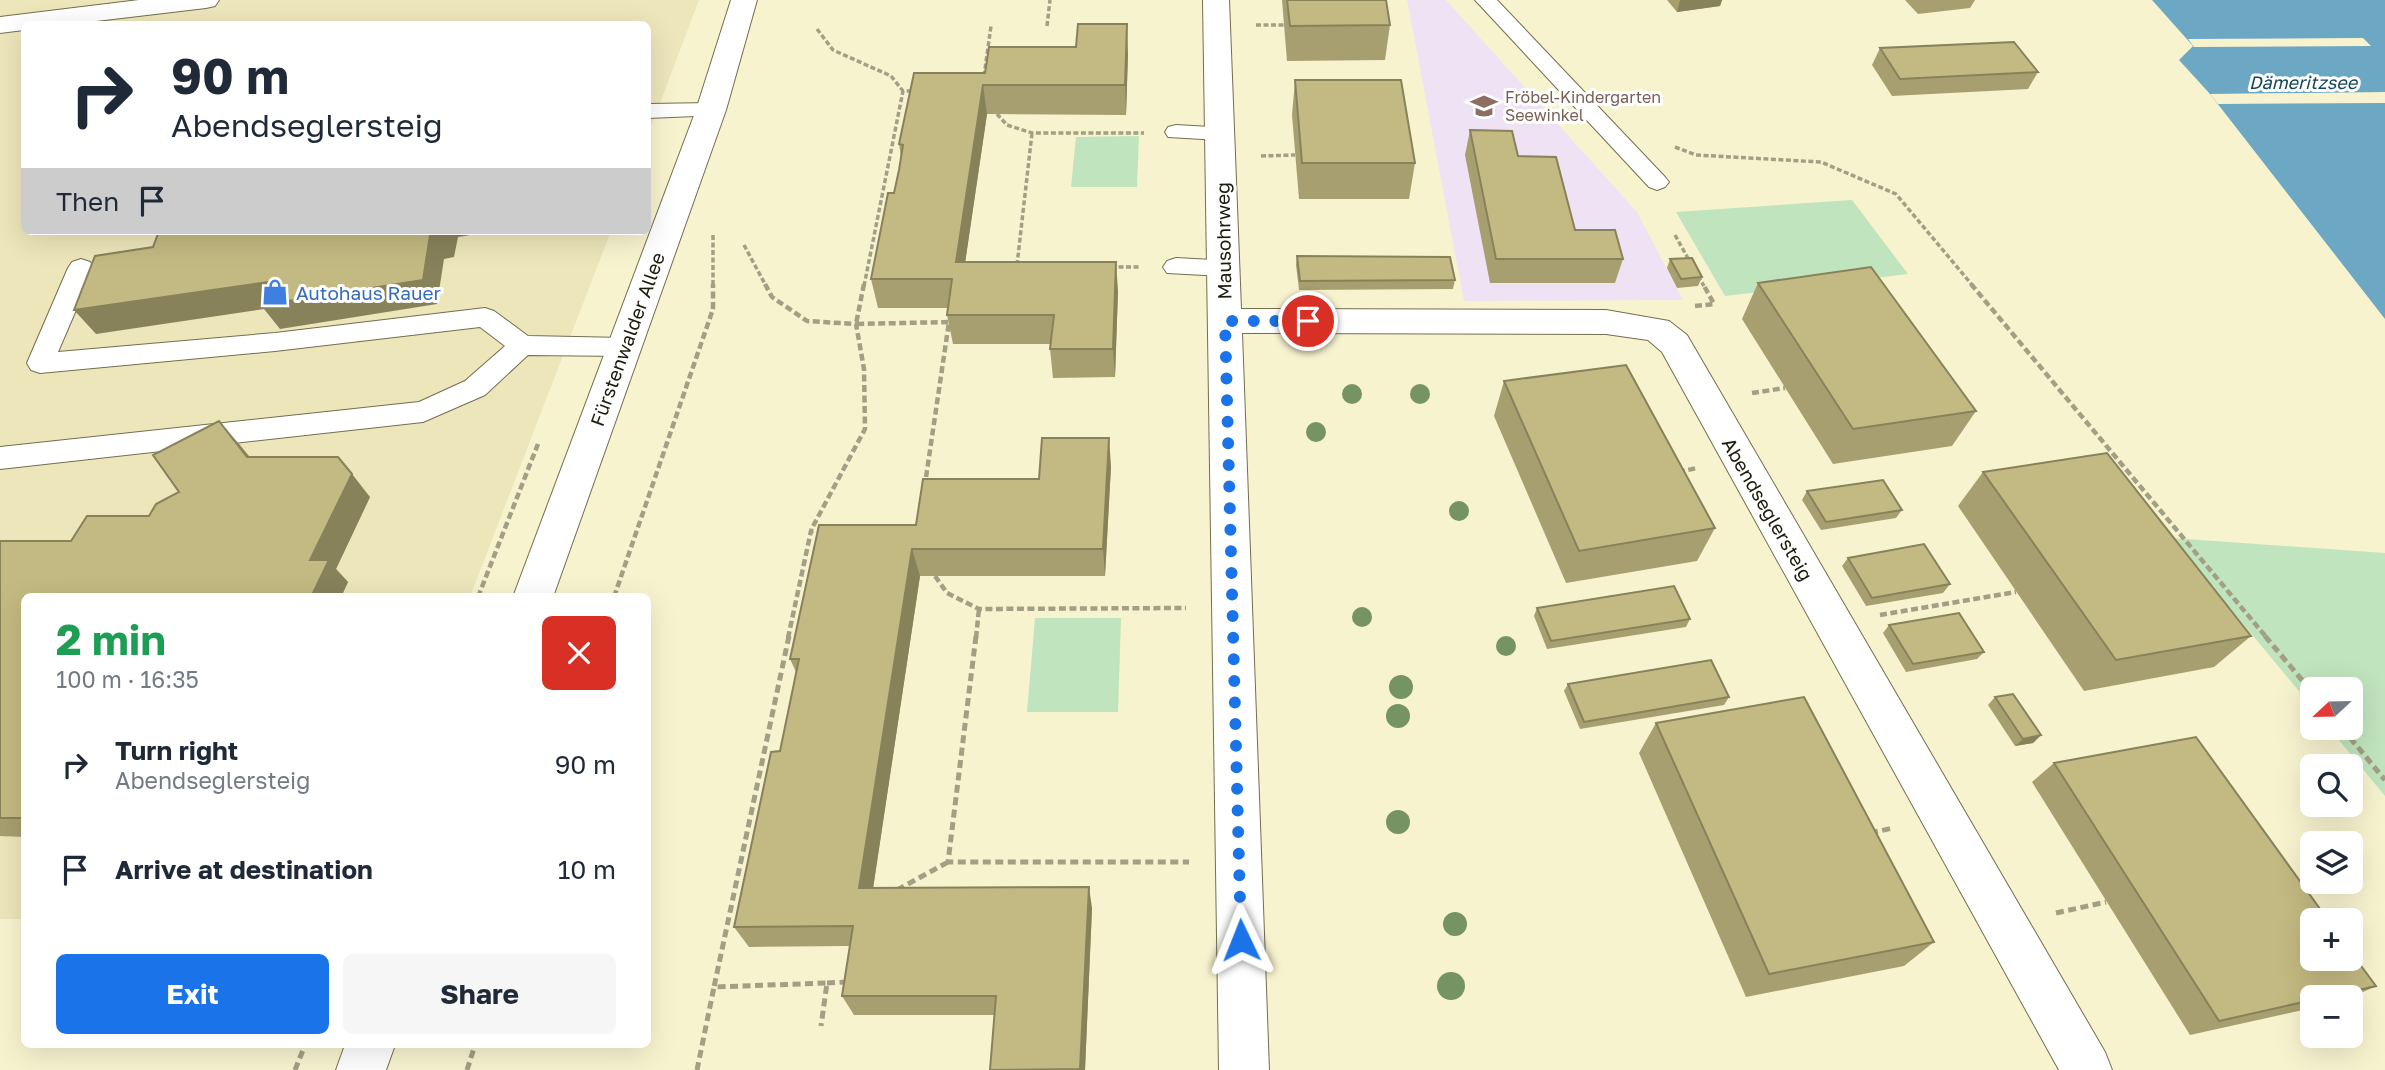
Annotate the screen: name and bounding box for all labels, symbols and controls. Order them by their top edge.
text: 90 m [171,46,289,105]
icon: right [56,49,147,140]
water label: Dämeritzsee [2249,71,2359,93]
place label: Fröbel-Kindergarten Seewinkel [1505,87,1661,125]
school or university icon: Fröbel-Kindergarten Seewinkel [1469,91,1499,121]
text: Abendseglersteig [171,106,443,144]
icon: arrive [133,182,171,220]
street label: Mausohrweg [1210,182,1236,300]
text: Then [56,186,119,217]
street label: Fürstenwalder Allee [585,249,669,429]
shop icon: Autohaus Rauer [260,277,290,307]
place label: Autohaus Rauer [296,281,442,304]
pin [1278,291,1338,351]
icon: arrive [1289,302,1327,340]
street label: Abendseglersteig [1718,433,1818,585]
text: 2 min [56,614,166,664]
button: close [542,616,616,690]
text: 100 m · 16:35 [56,665,199,693]
north arrow [2300,677,2362,740]
map controls [2300,677,2363,1048]
text: Turn right [115,735,238,766]
icon: right [56,746,94,784]
text: 90 m [555,749,616,780]
button: search [2300,754,2363,817]
text: Abendseglersteig [115,766,310,794]
button: layers [2300,831,2363,894]
icon: arrive [56,851,94,889]
text: Arrive at destination [115,854,373,885]
text: 10 m [558,854,616,885]
position arrow [1204,903,1278,977]
button: + [2300,908,2363,971]
button: Exit [56,954,329,1034]
button: Share [343,954,616,1034]
button: − [2300,985,2363,1048]

